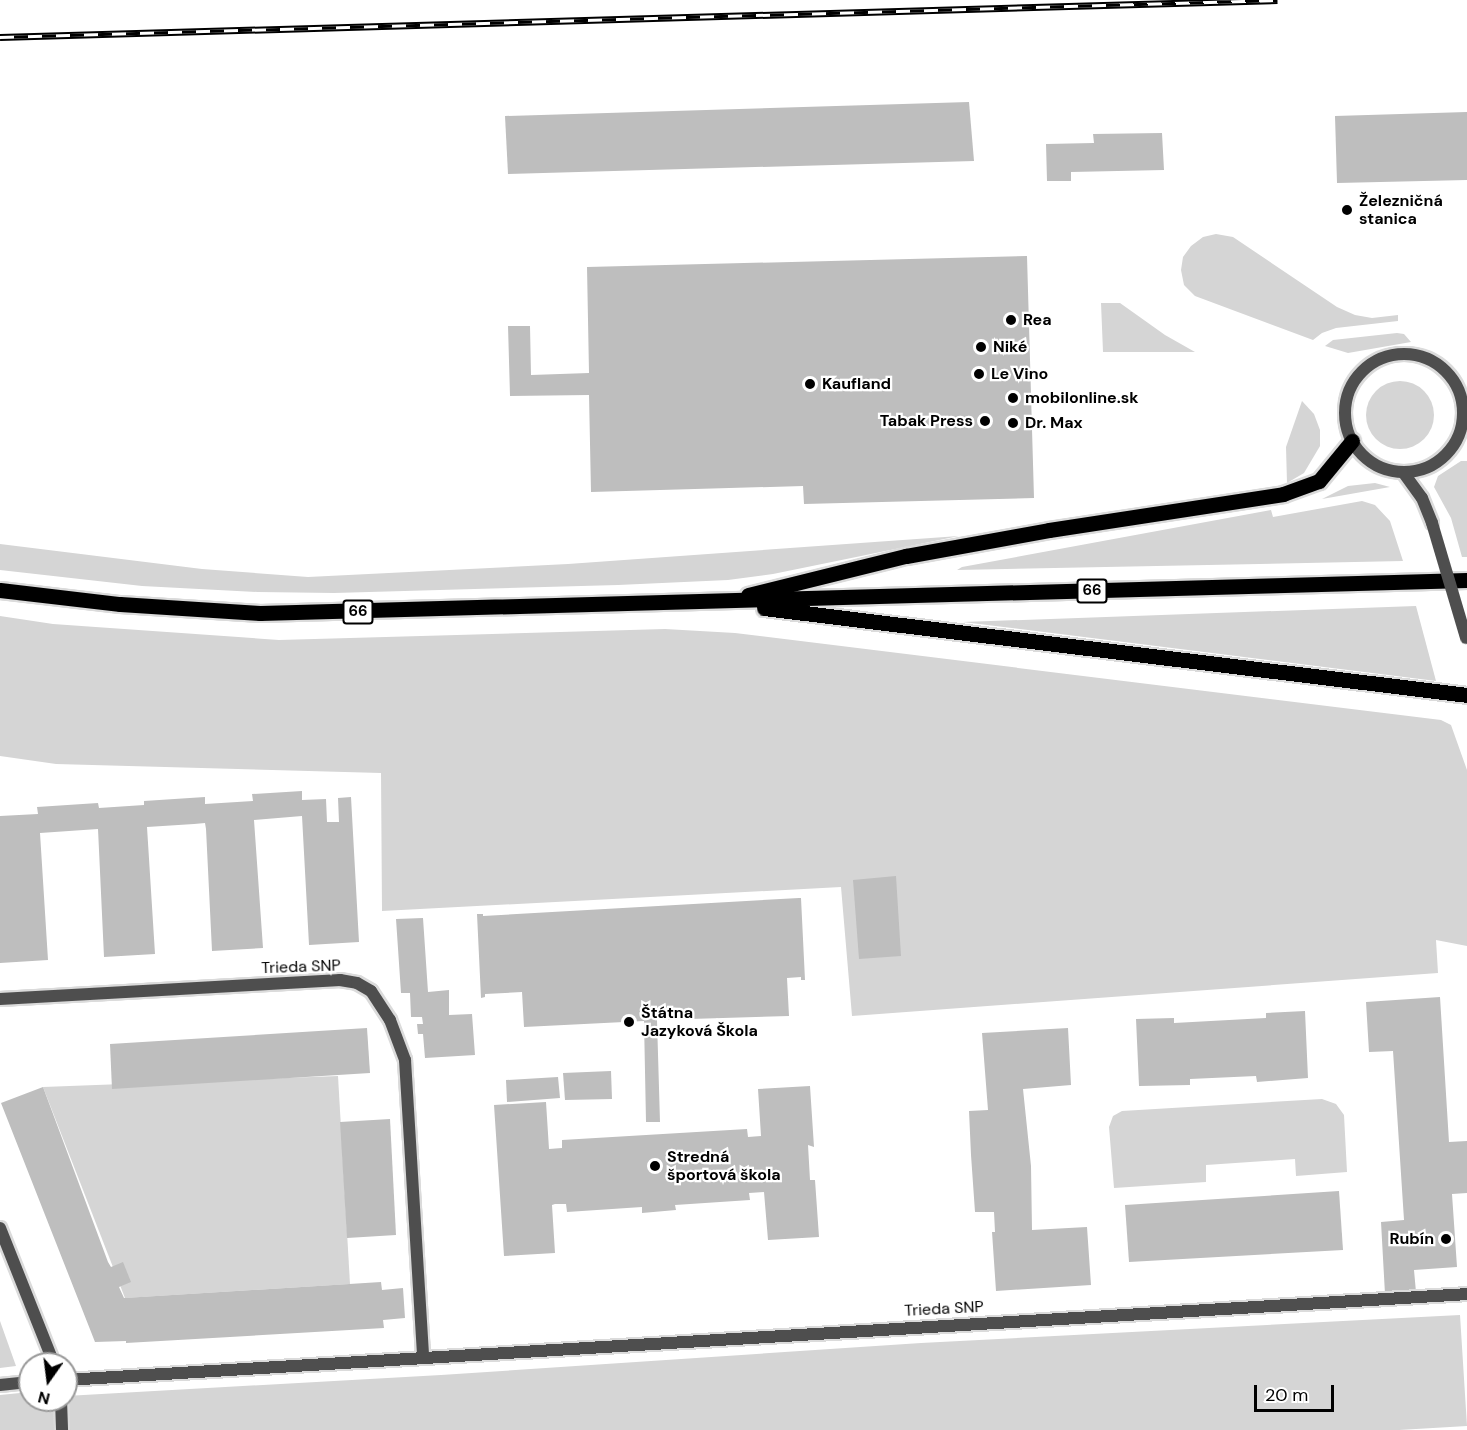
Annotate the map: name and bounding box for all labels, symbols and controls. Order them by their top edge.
place label: Železničná stanica [1359,191,1443,229]
marker: Železničná stanica [1340,203,1354,217]
place label: Rea [1023,310,1052,330]
marker: Rea [1004,313,1018,327]
place label: Niké [993,337,1027,357]
marker: Niké [974,340,988,354]
place label: Le Vino [991,364,1048,384]
marker: Le Vino [972,367,986,381]
place label: Kaufland [822,374,891,394]
marker: Kaufland [803,377,817,391]
place label: mobilonline.sk [1025,388,1139,408]
marker: mobilonline.sk [1006,391,1020,405]
place label: Tabak Press [880,411,973,431]
place label: Dr. Max [1025,413,1083,433]
marker: Tabak Press [978,414,992,428]
marker: Dr. Max [1006,416,1020,430]
road number: 66 [1076,579,1108,603]
road number: 66 [342,600,374,624]
street label: Trieda SNP [261,956,341,978]
place label: Štátna Jazyková Škola [641,1003,758,1041]
marker: Štátna Jazyková Škola [622,1015,636,1029]
place label: Stredná športová škola [667,1147,781,1185]
marker: Stredná športová škola [648,1159,662,1173]
place label: Rubín [1389,1229,1434,1249]
marker: Rubín [1439,1232,1453,1246]
street label: Trieda SNP [904,1297,984,1321]
north arrow [18,1352,78,1412]
scale bar [1257,1373,1336,1411]
text: 20 m [1265,1383,1308,1407]
text: N [36,1386,52,1410]

